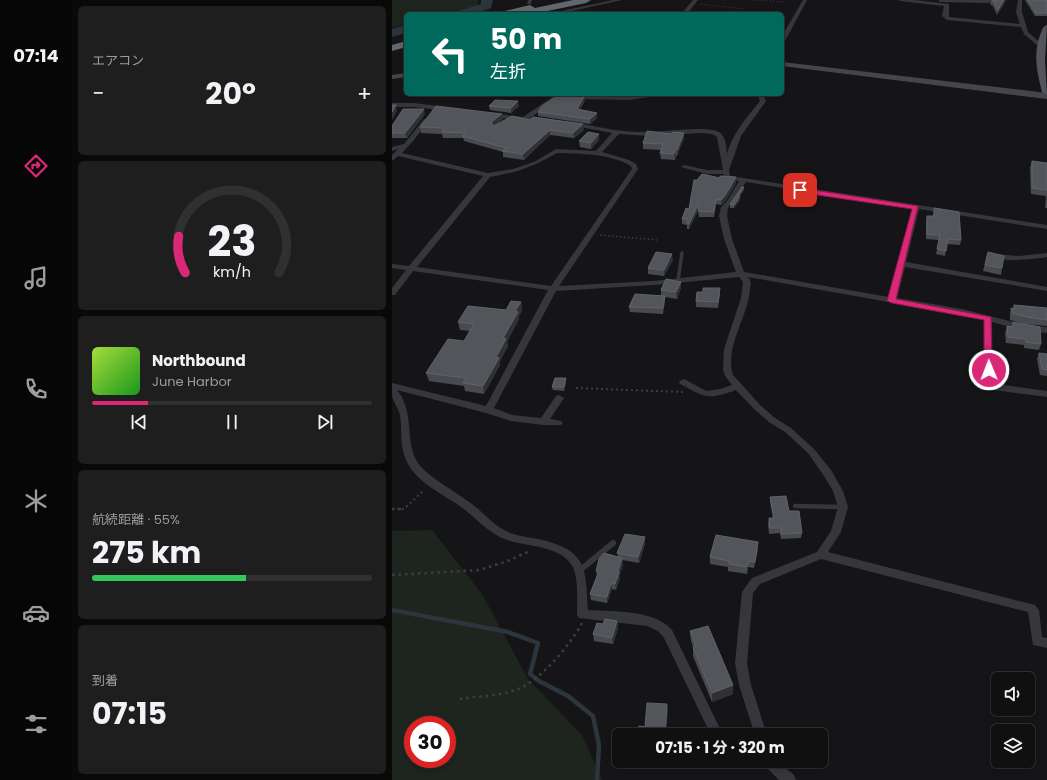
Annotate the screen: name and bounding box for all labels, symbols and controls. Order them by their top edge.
text: 50 m [490,20,562,59]
icon: left [424,28,476,80]
text: 07:14 [13,43,59,68]
text: エアコン [92,51,144,70]
text: 左折 [490,59,526,84]
text: 20° [205,72,256,115]
text: − [92,78,104,109]
text: + [357,78,372,109]
icon: directions [22,152,50,180]
pin [783,173,817,207]
icon: arrive [789,179,811,201]
text: 23 [208,212,256,271]
text: km/h [213,262,251,282]
icon: music [22,264,50,292]
position arrow [968,349,1010,391]
text: Northbound [152,350,246,371]
text: June Harbor [152,372,232,391]
icon: phone [22,375,50,403]
icon: previous [128,411,150,433]
icon: pause [221,411,243,433]
icon: next [314,411,336,433]
icon: climate [22,487,50,515]
text: 航続距離 · 55% [92,510,180,529]
text: 275 km [92,531,201,574]
icon: car [22,599,50,627]
text: 到着 [92,671,118,690]
map controls [991,672,1035,768]
button: sound [991,672,1035,716]
text: 07:15 [92,692,167,735]
icon: filters [22,710,50,738]
speed limit sign: 30 [404,716,456,768]
button: layers [991,724,1035,768]
text: 07:15 · 1 分 · 320 m [655,737,785,758]

